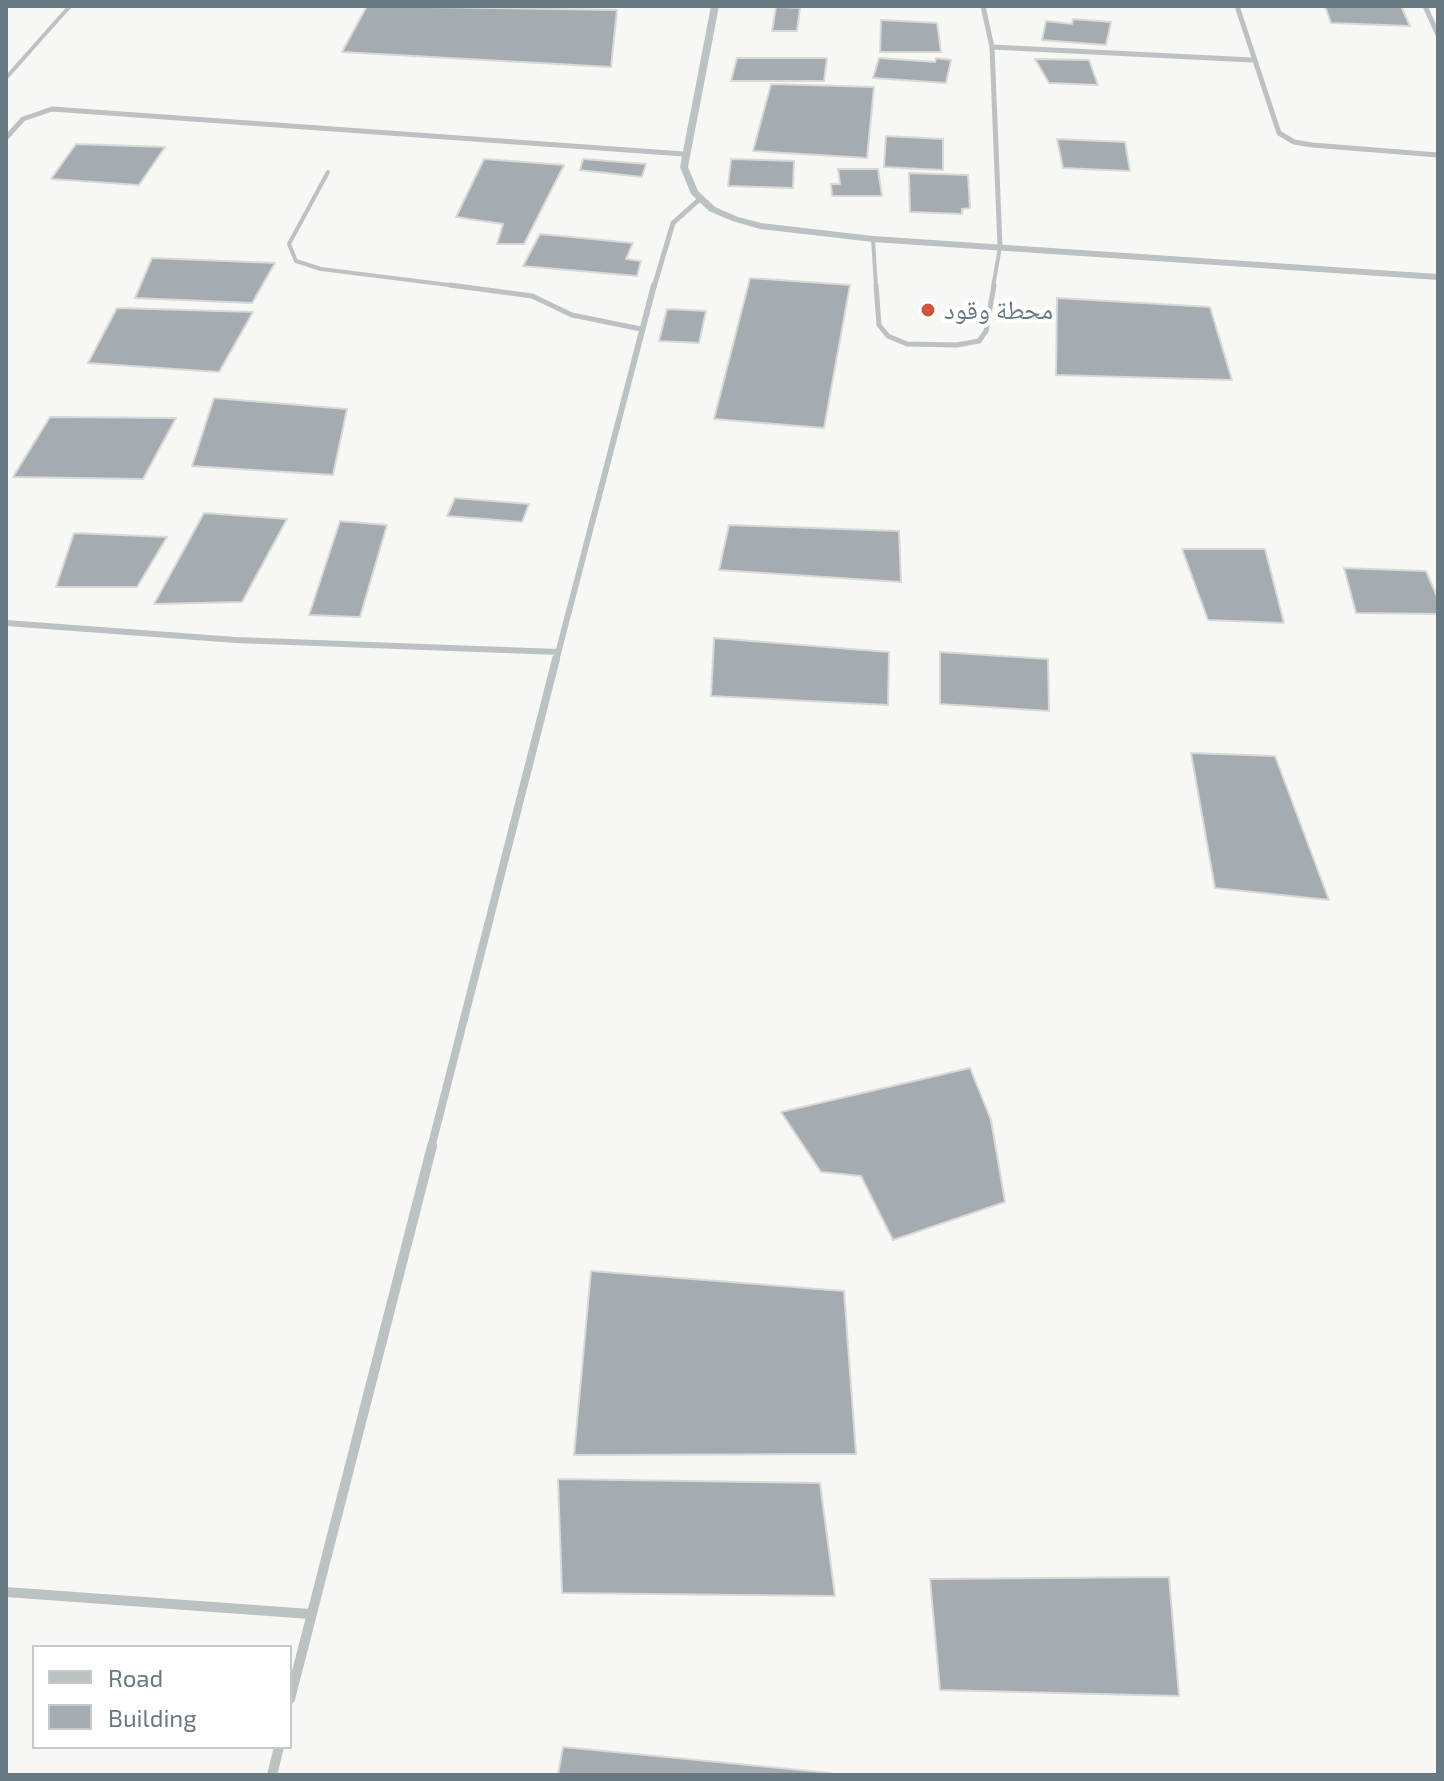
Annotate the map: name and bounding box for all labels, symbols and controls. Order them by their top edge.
place label: محطة وقود [944,294,1053,326]
marker: محطة وقود [919,301,937,319]
legend [32,1645,292,1749]
text: Road [108,1663,163,1692]
text: Building [108,1703,197,1732]

